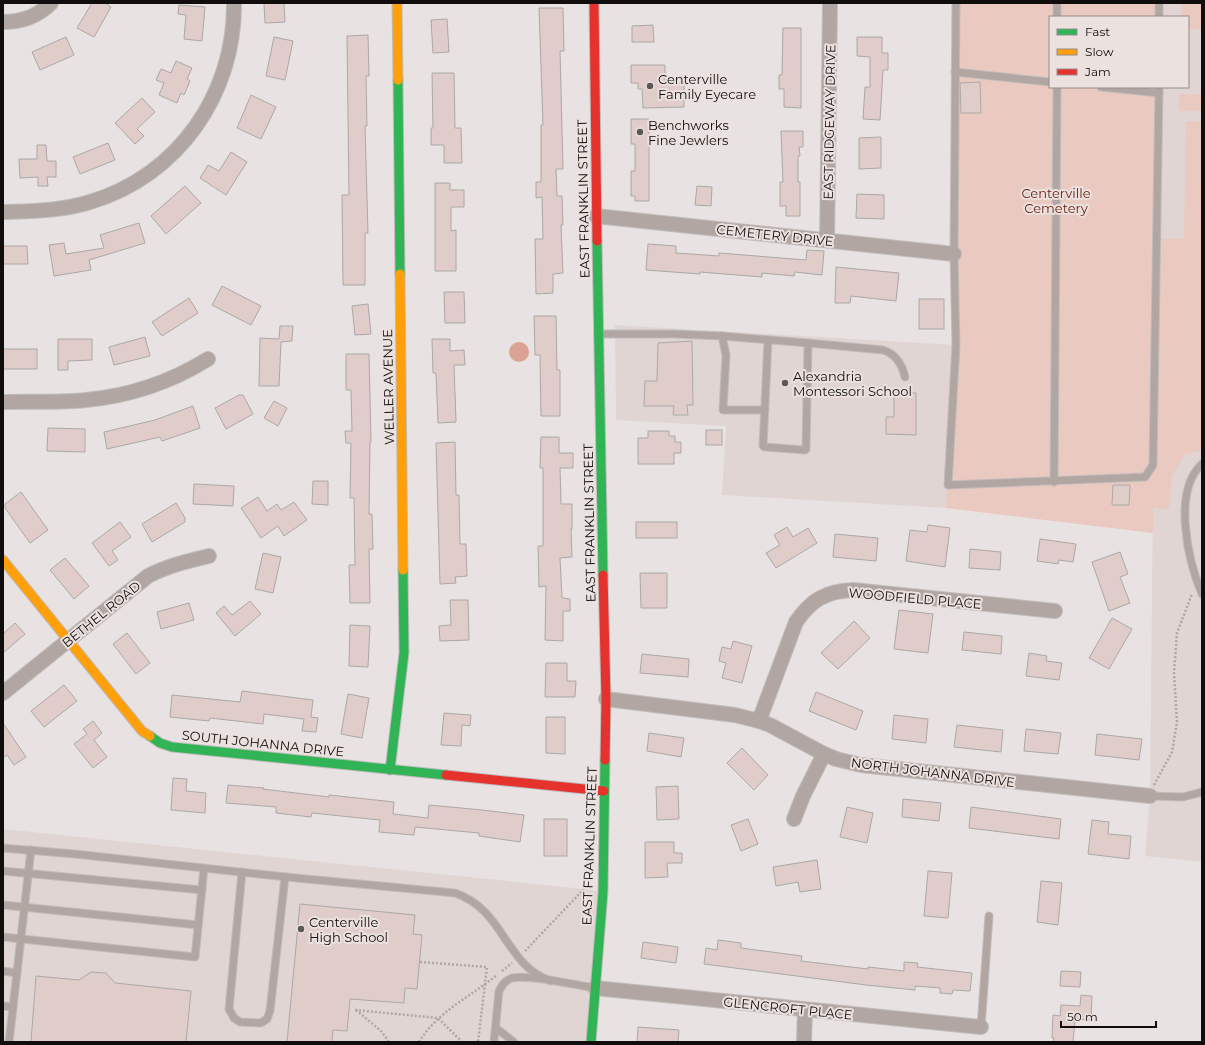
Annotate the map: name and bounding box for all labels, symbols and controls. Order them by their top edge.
legend [1049,16,1189,88]
text: Fast [1085,24,1110,39]
street label: EAST RIDGEWAY DRIVE [820,44,838,200]
text: Slow [1085,44,1114,59]
text: Jam [1084,64,1111,79]
place label: Centerville Family Eyecare [658,71,756,102]
marker: Centerville Family Eyecare [645,81,655,91]
place label: Benchworks Fine Jewlers [648,117,729,148]
street label: EAST FRANKLIN STREET [574,119,592,278]
marker: Benchworks Fine Jewlers [635,127,645,137]
park label: Centerville Cemetery [1021,185,1091,216]
street label: CEMETERY DRIVE [716,221,834,249]
street label: WELLER AVENUE [379,329,397,445]
place label: Alexandria Montessori School [793,368,912,399]
marker: Alexandria Montessori School [780,378,790,388]
street label: EAST FRANKLIN STREET [580,443,598,602]
street label: BETHEL ROAD [58,577,144,651]
street label: WOODFIELD PLACE [848,584,982,612]
street label: SOUTH JOHANNA DRIVE [181,727,345,759]
street label: NORTH JOHANNA DRIVE [850,754,1016,790]
street label: EAST FRANKLIN STREET [578,766,600,926]
place label: Centerville High School [309,914,388,945]
marker: Centerville High School [296,924,306,934]
street label: GLENCROFT PLACE [723,993,853,1023]
scale bar [1061,1003,1156,1029]
text: 50 m [1067,1009,1098,1024]

